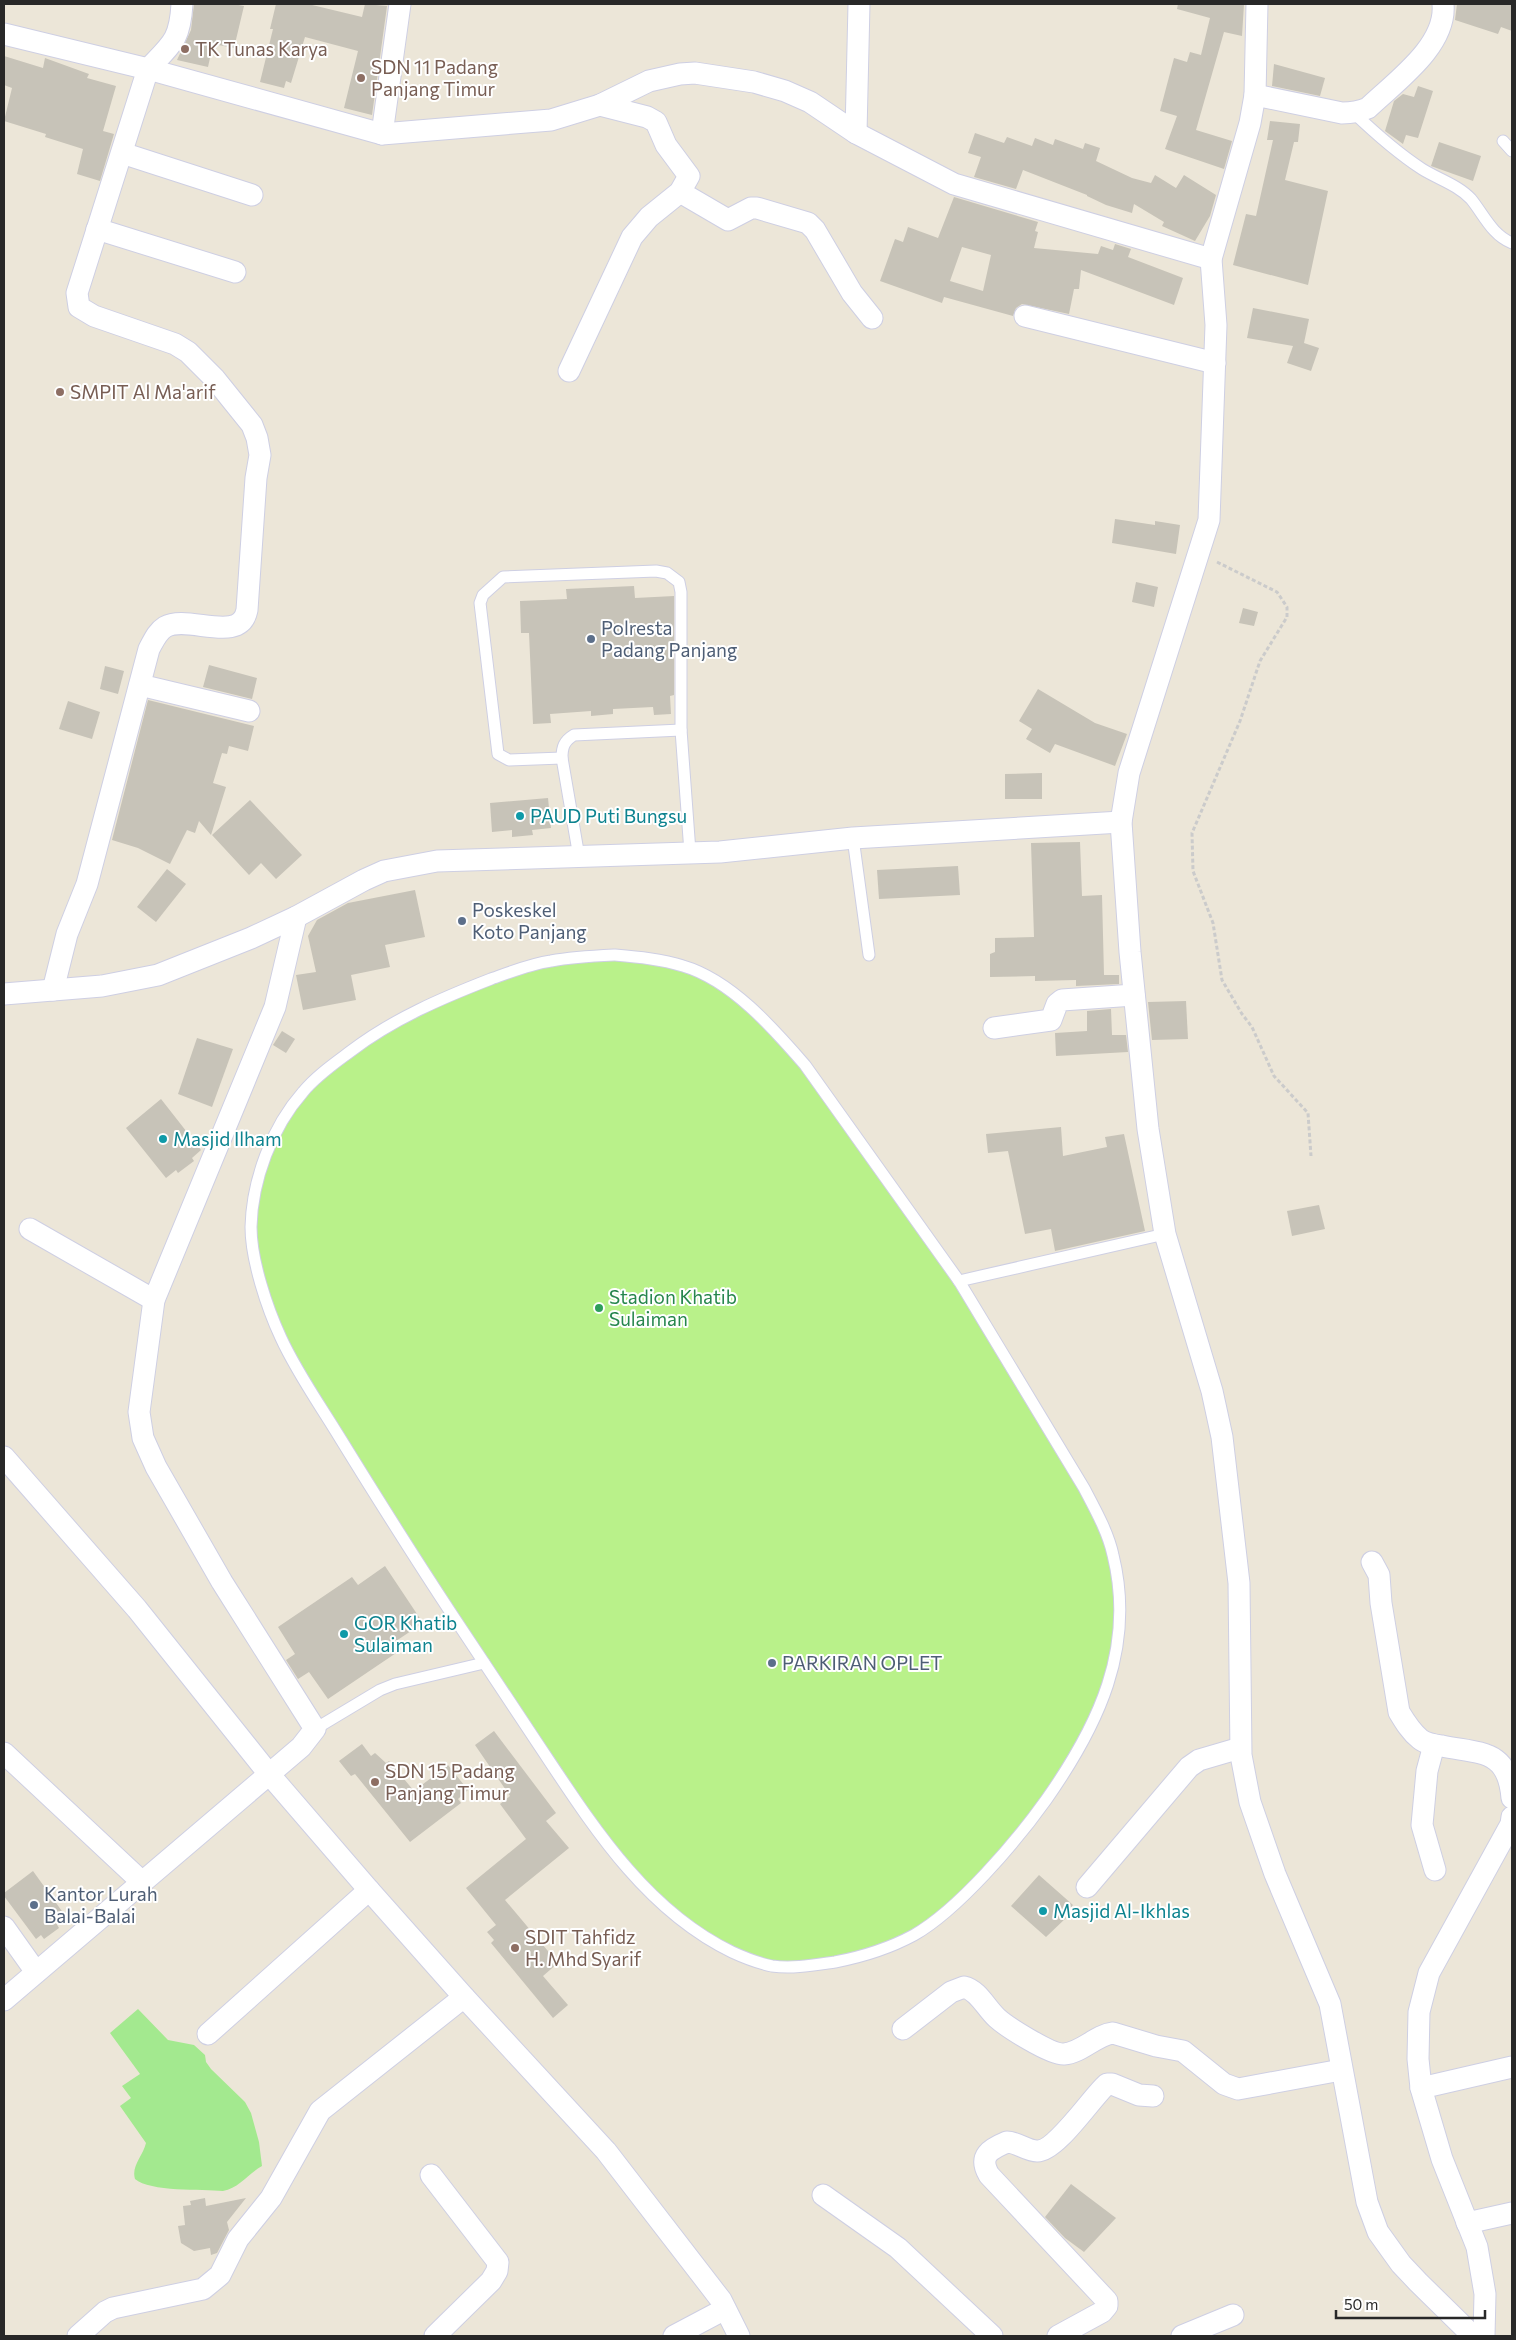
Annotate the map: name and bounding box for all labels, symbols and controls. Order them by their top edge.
place label: TK Tunas Karya [195,37,328,60]
marker: TK Tunas Karya [179,43,191,55]
place label: SDN 11 Padang Panjang Timur [371,55,498,100]
marker: SDN 11 Padang Panjang Timur [355,72,367,84]
place label: SMPIT Al Ma'arif [70,380,216,403]
marker: SMPIT Al Ma'arif [54,386,66,398]
place label: Polresta Padang Panjang [601,616,737,661]
marker: Polresta Padang Panjang [585,633,597,645]
place label: PAUD Puti Bungsu [530,804,687,827]
marker: PAUD Puti Bungsu [514,810,526,822]
place label: Poskeskel Koto Panjang [472,898,587,943]
marker: Poskeskel Koto Panjang [456,915,468,927]
place label: Masjid Ilham [173,1127,281,1150]
marker: Masjid Ilham [157,1133,169,1145]
place label: Stadion Khatib Sulaiman [609,1285,737,1330]
marker: Stadion Khatib Sulaiman [593,1302,605,1314]
place label: GOR Khatib Sulaiman [354,1611,457,1656]
marker: GOR Khatib Sulaiman [338,1628,350,1640]
place label: PARKIRAN OPLET [782,1651,942,1674]
marker: PARKIRAN OPLET [766,1657,778,1669]
place label: SDN 15 Padang Panjang Timur [385,1759,515,1804]
marker: SDN 15 Padang Panjang Timur [369,1776,381,1788]
place label: Kantor Lurah Balai-Balai [44,1882,158,1927]
marker: Kantor Lurah Balai-Balai [28,1899,40,1911]
place label: Masjid Al-Ikhlas [1053,1899,1190,1922]
marker: Masjid Al-Ikhlas [1037,1905,1049,1917]
place label: SDIT Tahfidz H. Mhd Syarif [525,1925,642,1970]
marker: SDIT Tahfidz H. Mhd Syarif [509,1942,521,1954]
scale bar [1336,2288,1485,2320]
text: 50 m [1344,2295,1378,2313]

